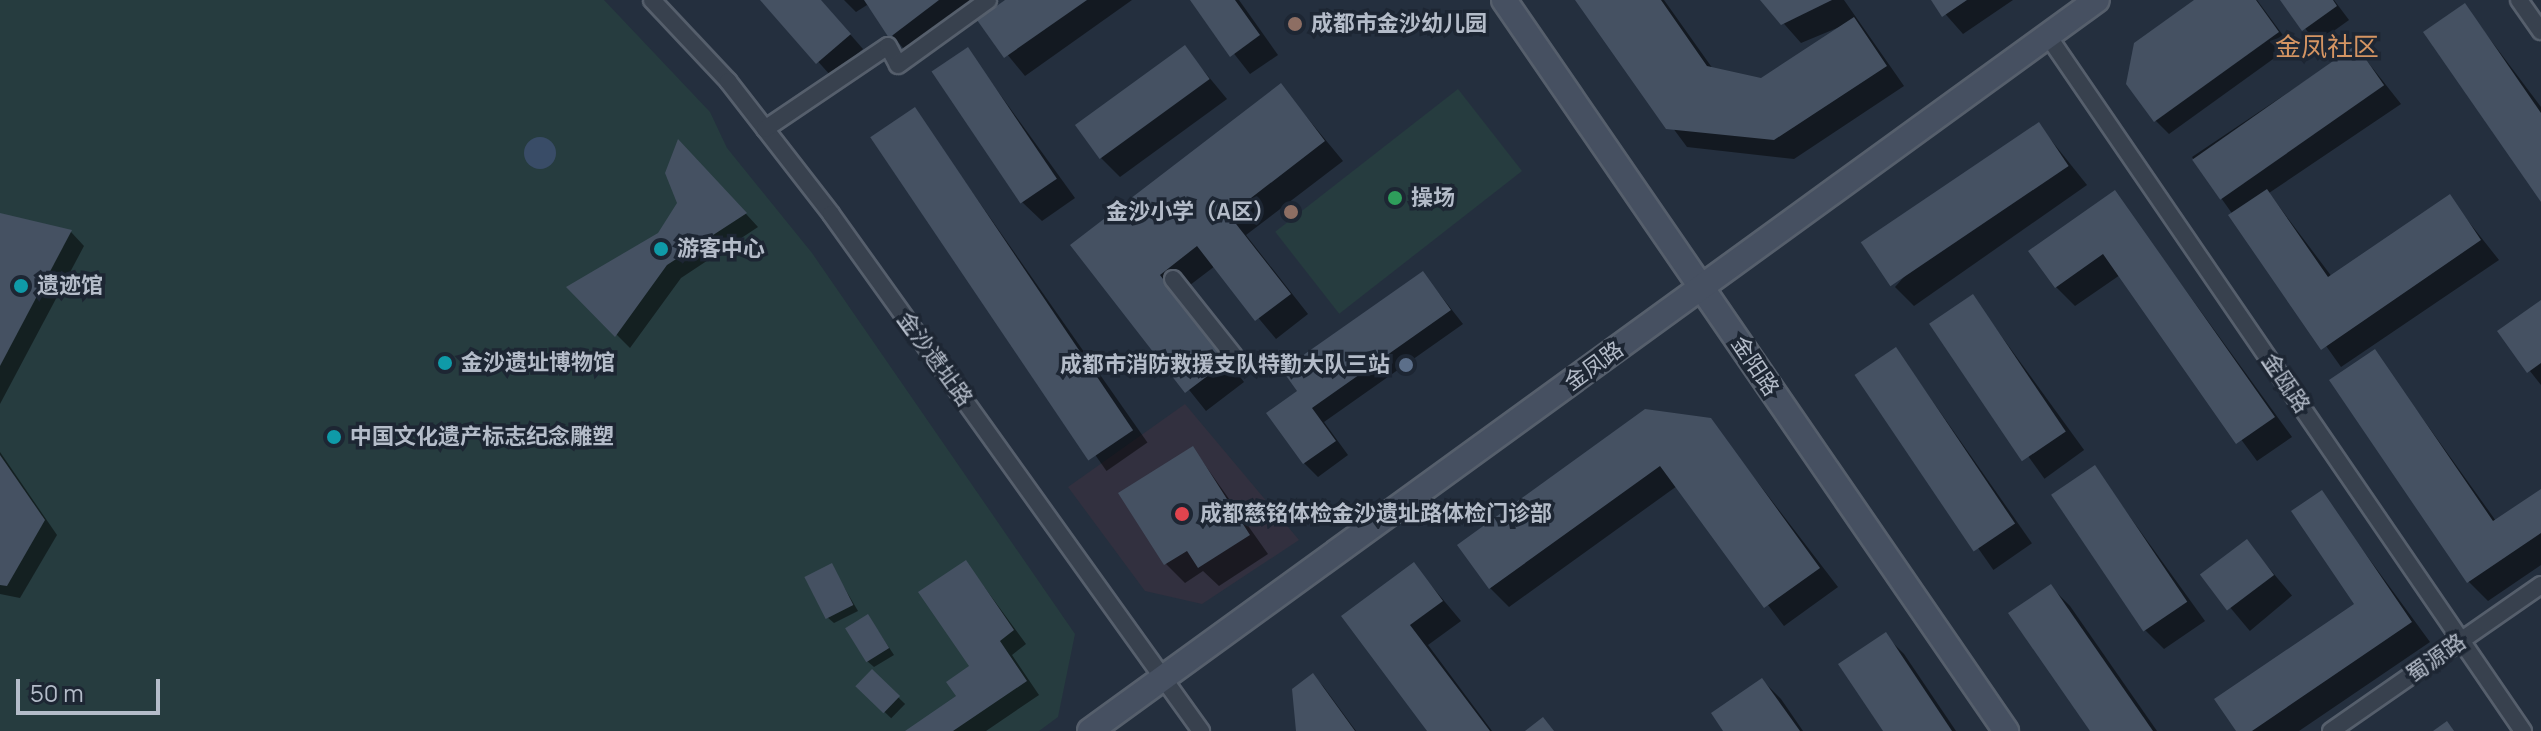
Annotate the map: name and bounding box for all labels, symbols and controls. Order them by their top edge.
place label: 成都市金沙幼儿园 [1311,11,1487,37]
marker: 成都市金沙幼儿园 [1286,15,1304,33]
district label: 金凤社区 [2275,31,2379,63]
place label: 操场 [1411,185,1455,211]
marker: 操场 [1386,189,1404,207]
place label: 金沙小学（A区） [1106,199,1275,225]
marker: 金沙小学（A区） [1282,203,1300,221]
place label: 游客中心 [677,236,765,262]
marker: 游客中心 [652,240,670,258]
place label: 遗迹馆 [37,273,103,299]
marker: 遗迹馆 [12,277,30,295]
street label: 金沙遗址路 [892,307,978,411]
street label: 金阳路 [1726,331,1784,401]
street label: 金凤路 [1560,336,1628,396]
street label: 金瓯路 [2257,348,2315,418]
place label: 金沙遗址博物馆 [461,350,615,376]
place label: 成都市消防救援支队特勤大队三站 [1060,352,1390,378]
marker: 金沙遗址博物馆 [436,354,454,372]
marker: 成都市消防救援支队特勤大队三站 [1397,356,1415,374]
place label: 中国文化遗产标志纪念雕塑 [350,424,614,450]
marker: 中国文化遗产标志纪念雕塑 [325,428,343,446]
place label: 成都慈铭体检金沙遗址路体检门诊部 [1200,501,1552,527]
marker: 成都慈铭体检金沙遗址路体检门诊部 [1171,503,1193,525]
street label: 蜀源路 [2401,628,2471,688]
scale bar [20,663,164,713]
text: 50 m [30,676,84,709]

